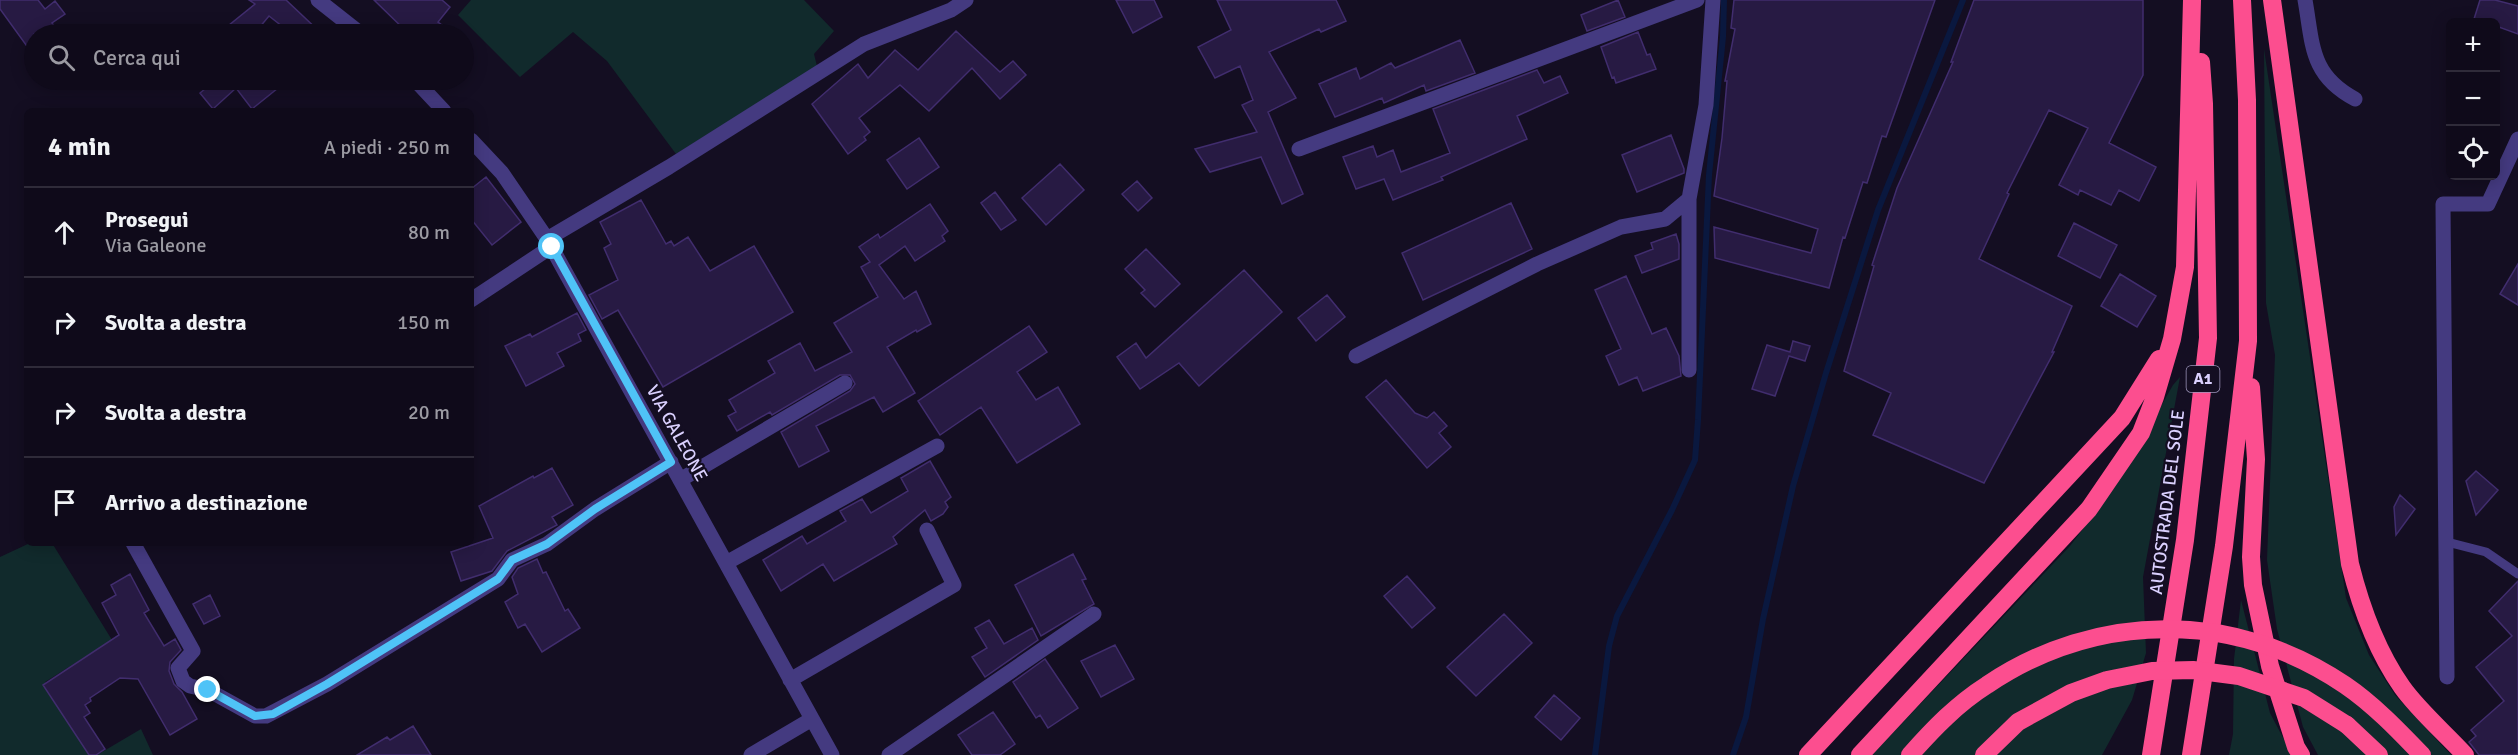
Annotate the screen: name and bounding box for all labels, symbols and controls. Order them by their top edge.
map controls [2446,18,2500,180]
button: + [2446,18,2500,72]
search box [24,24,474,90]
icon: search [45,41,78,74]
text: Cerca qui [93,44,181,71]
button: − [2446,72,2500,126]
button: locate [2446,126,2500,180]
text: 4 min [48,131,111,163]
text: A piedi · 250 m [324,135,450,160]
text: Prosegui [105,206,189,233]
icon: ahead [48,216,81,249]
text: 80 m [408,220,450,245]
text: Via Galeone [105,233,206,258]
route start [538,233,564,259]
icon: right [48,306,81,339]
text: Svolta a destra [105,309,246,336]
text: 150 m [397,310,450,335]
road number: A1 [2186,366,2220,392]
street label: VIA GALEONE [642,381,712,485]
icon: right [48,396,81,429]
text: Svolta a destra [105,399,246,426]
text: 20 m [408,400,450,425]
street label: AUTOSTRADA DEL SOLE [2145,408,2189,596]
icon: arrive [48,486,81,519]
text: Arrivo a destinazione [105,489,308,516]
route end [194,676,220,702]

